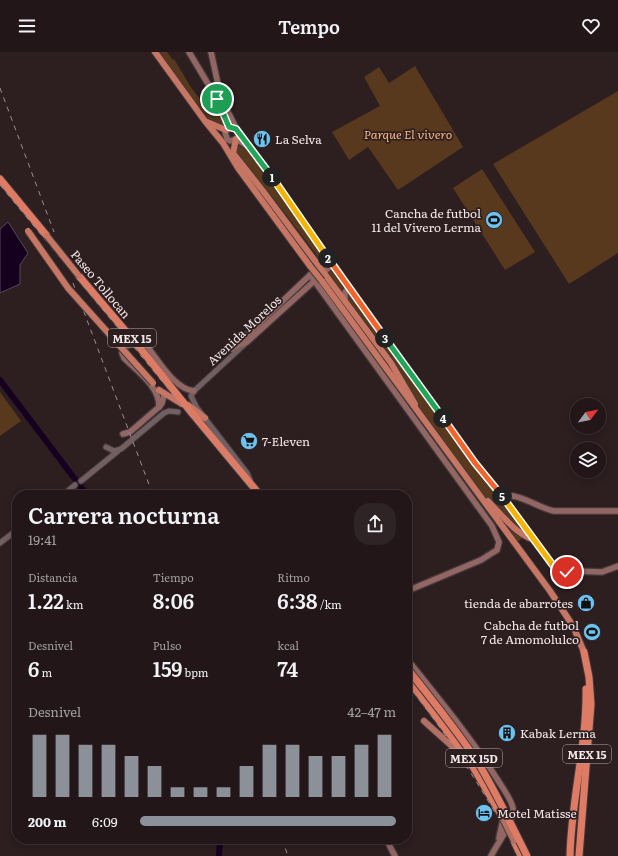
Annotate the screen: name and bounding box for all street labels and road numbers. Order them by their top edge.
street label: Paseo Tollocan [67,246,135,322]
street label: Avenida Morelos [203,291,285,369]
road number: MEX 15 [108,329,156,347]
road number: MEX 15 [563,745,611,763]
road number: MEX 15D [446,749,502,767]

